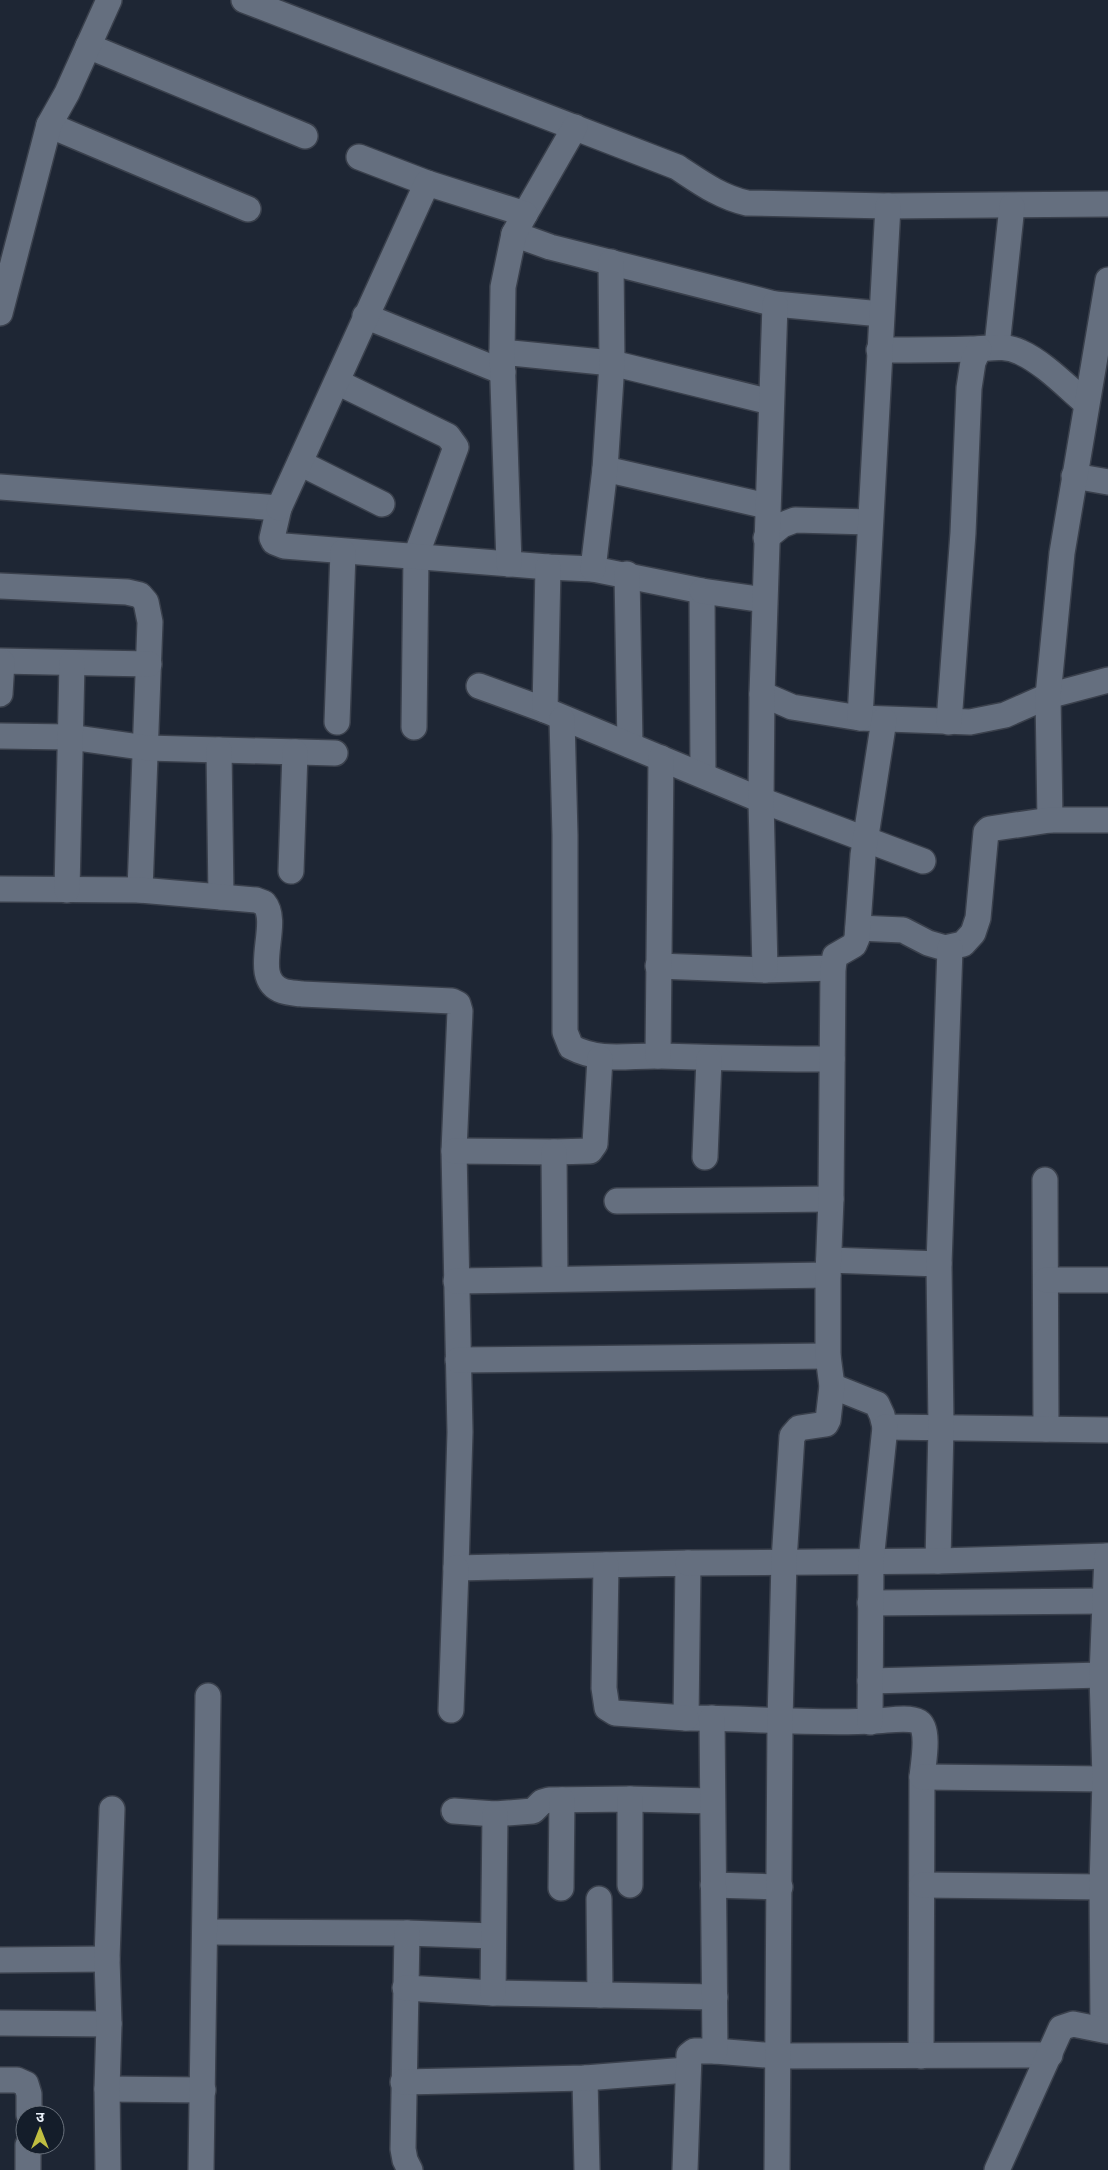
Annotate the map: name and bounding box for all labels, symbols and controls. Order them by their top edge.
north arrow [15,2105,65,2155]
text: उ [36,2109,45,2126]

